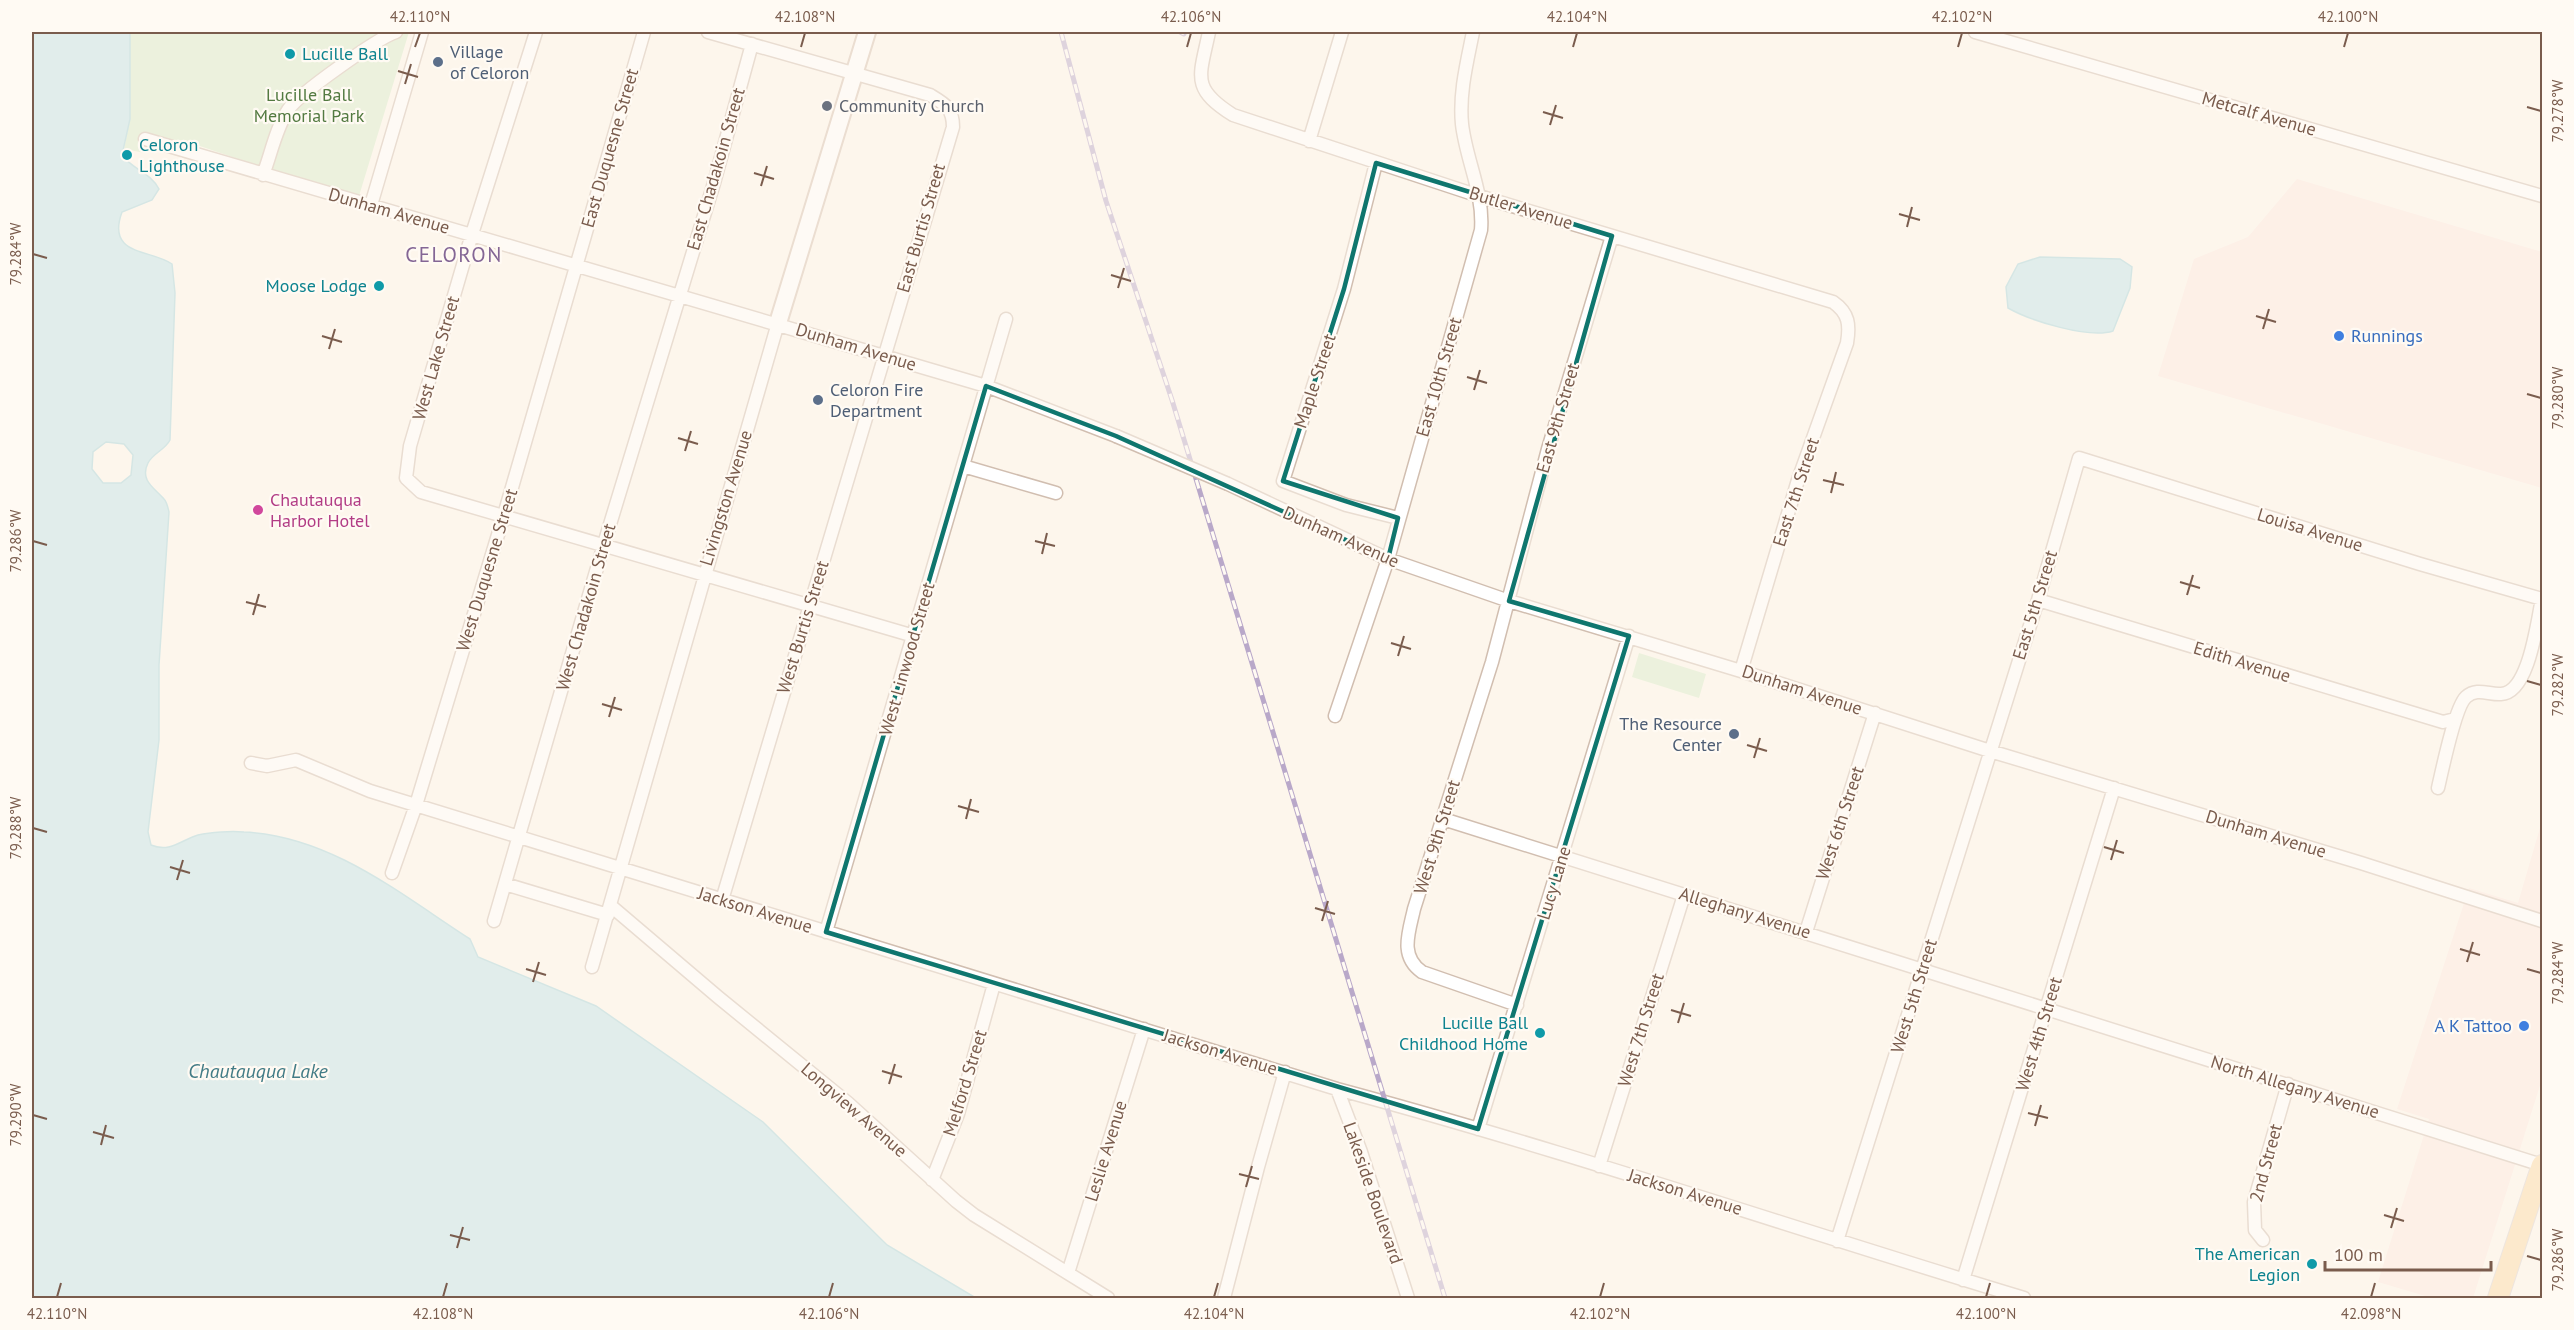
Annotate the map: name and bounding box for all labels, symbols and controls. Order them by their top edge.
text: 42.110°N [390,7,450,26]
text: 42.108°N [775,7,835,26]
text: 42.106°N [1161,7,1221,26]
text: 42.104°N [1547,7,1607,26]
text: 42.102°N [1932,7,1992,26]
text: 42.100°N [2318,7,2378,26]
place label: Village of Celoron [449,40,529,84]
place label: Lucille Ball [302,42,389,65]
marker: Lucille Ball [283,47,297,61]
marker: Village of Celoron [431,55,445,69]
street label: East Duquesne Street [576,66,643,230]
text: 79.278°W [2548,79,2567,142]
park label: Lucille Ball Memorial Park [254,83,365,127]
street label: East Chadakoin Street [681,85,750,253]
street label: Metcalf Avenue [2199,86,2319,141]
place label: Community Church [839,94,984,117]
marker: Community Church [820,99,834,113]
place label: Celoron Lighthouse [139,133,225,177]
marker: Celoron Lighthouse [120,148,134,162]
street label: East Burtis Street [891,161,950,295]
street label: Butler Avenue [1466,181,1576,234]
street label: Dunham Avenue [326,182,452,239]
text: 79.284°W [6,222,25,285]
district label: CELORON [405,241,503,268]
place label: Moose Lodge [266,274,367,297]
marker: Moose Lodge [372,279,386,293]
street label: West Lake Street [407,293,464,423]
street label: East 10th Street [1410,314,1467,439]
street label: Dunham Avenue [793,317,919,376]
place label: Runnings [2351,324,2423,347]
marker: Runnings [2332,329,2346,343]
street label: Maple Street [1288,331,1341,431]
street label: East 9th Street [1531,360,1584,476]
text: 79.280°W [2548,366,2567,429]
place label: Celoron Fire Department [830,378,924,422]
marker: Celoron Fire Department [811,393,825,407]
street label: Livingston Avenue [694,427,757,568]
street label: East 7th Street [1767,434,1824,549]
street label: West Duquesne Street [451,486,522,654]
place label: Chautauqua Harbor Hotel [270,488,370,532]
street label: Dunham Avenue [1279,501,1403,573]
marker: Chautauqua Harbor Hotel [251,503,265,517]
street label: Louisa Avenue [2254,503,2366,557]
text: 79.286°W [6,509,25,572]
street label: West Chadakoin Street [551,521,620,693]
street label: East 5th Street [2007,547,2062,663]
street label: West Burtis Street [771,558,834,696]
street label: West Linwood Street [874,579,939,738]
street label: Edith Avenue [2191,636,2294,687]
text: 79.282°W [2548,653,2567,716]
street label: Dunham Avenue [1739,659,1865,720]
place label: The Resource Center [1619,712,1722,756]
marker: The Resource Center [1727,727,1741,741]
street label: West 6th Street [1810,763,1869,883]
street label: West 9th Street [1408,777,1465,897]
text: 79.288°W [6,796,25,859]
street label: Dunham Avenue [2203,804,2329,863]
street label: Lucy Lane [1531,843,1576,923]
street label: Jackson Avenue [694,881,815,938]
street label: Alleghany Avenue [1677,882,1814,943]
street label: West 5th Street [1885,936,1942,1056]
text: 79.284°W [2548,941,2567,1004]
street label: West 7th Street [1612,970,1669,1090]
street label: West 4th Street [2010,974,2067,1094]
place label: Lucille Ball Childhood Home [1399,1011,1529,1055]
place label: A K Tattoo [2434,1014,2512,1037]
marker: A K Tattoo [2517,1019,2531,1033]
street label: Jackson Avenue [1159,1023,1280,1080]
marker: Lucille Ball Childhood Home [1533,1026,1547,1040]
street label: Melford Street [937,1027,992,1139]
street label: North Allegany Avenue [2208,1050,2382,1123]
street label: Longview Avenue [797,1057,912,1162]
water label: Chautauqua Lake [188,1058,329,1084]
text: 79.290°W [6,1083,25,1146]
street label: Leslie Avenue [1079,1097,1132,1204]
street label: Lakeside Boulevard [1338,1119,1409,1267]
street label: 2nd Street [2244,1121,2287,1205]
street label: Jackson Avenue [1624,1163,1745,1220]
text: 79.286°W [2548,1228,2567,1291]
scale bar [2325,1234,2492,1272]
place label: The American Legion [2195,1242,2300,1286]
text: 100 m [2334,1243,2383,1266]
marker: The American Legion [2305,1257,2319,1271]
text: 42.110°N [27,1304,87,1323]
text: 42.108°N [413,1304,473,1323]
text: 42.106°N [799,1304,859,1323]
text: 42.104°N [1184,1304,1244,1323]
text: 42.102°N [1570,1304,1630,1323]
text: 42.100°N [1956,1304,2016,1323]
text: 42.098°N [2341,1304,2401,1323]

